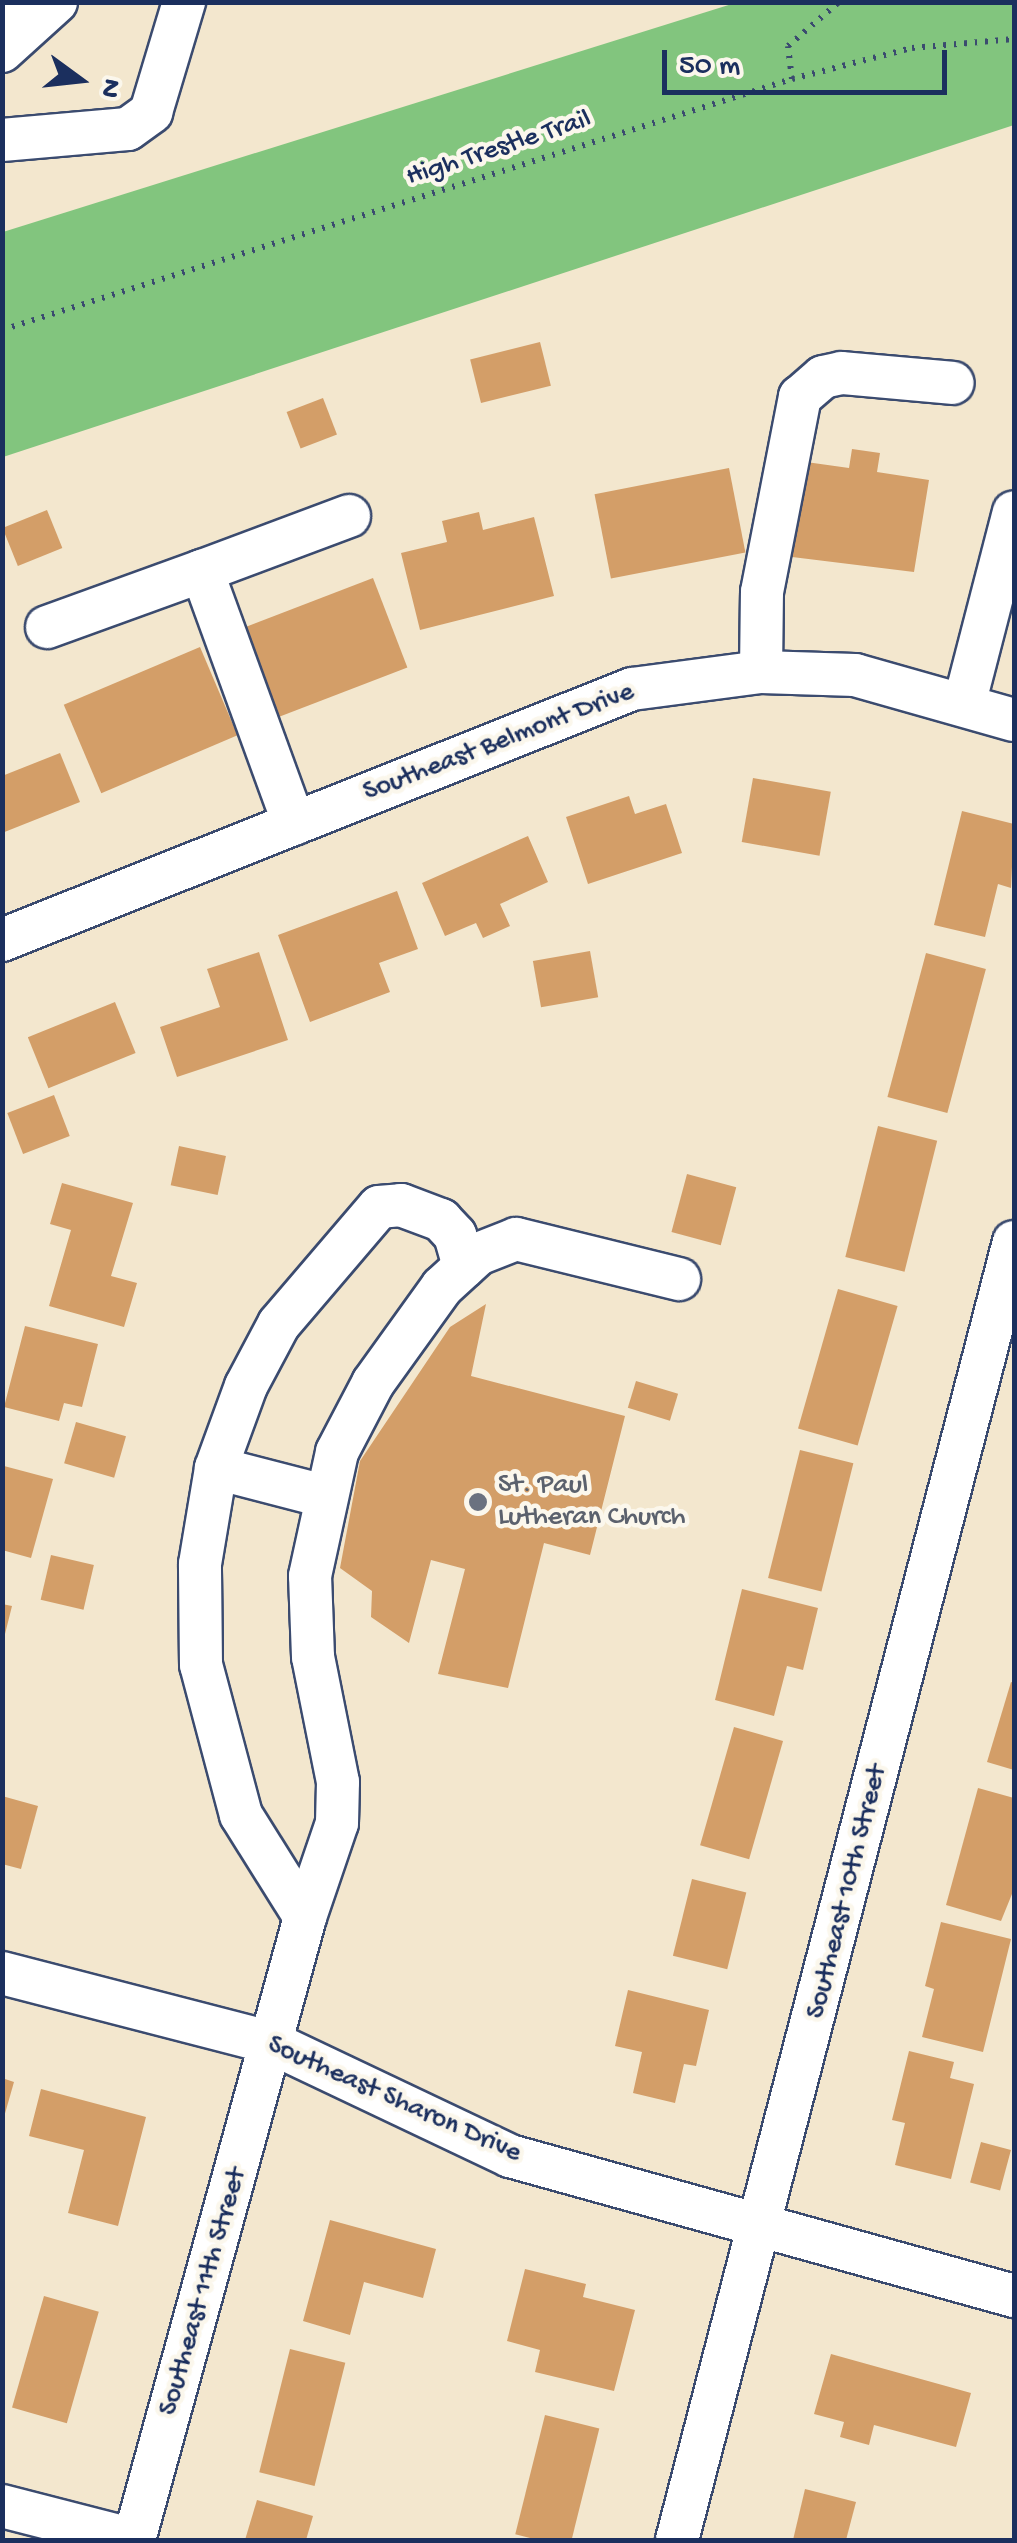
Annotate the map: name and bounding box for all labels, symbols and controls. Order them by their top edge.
north arrow [30,30,130,130]
scale bar [667,30,952,92]
text: 50 m [679,50,740,85]
text: N [91,75,128,101]
street label: High Trestle Trail [402,103,596,195]
street label: Southeast Belmont Drive [359,676,639,810]
place label: St. Paul Lutheran Church [498,1469,686,1535]
marker: St. Paul Lutheran Church [467,1491,489,1513]
street label: Southeast 10th Street [800,1762,896,2022]
street label: Southeast Sharon Drive [262,2029,526,2171]
street label: Southeast 11th Street [153,2164,255,2420]

